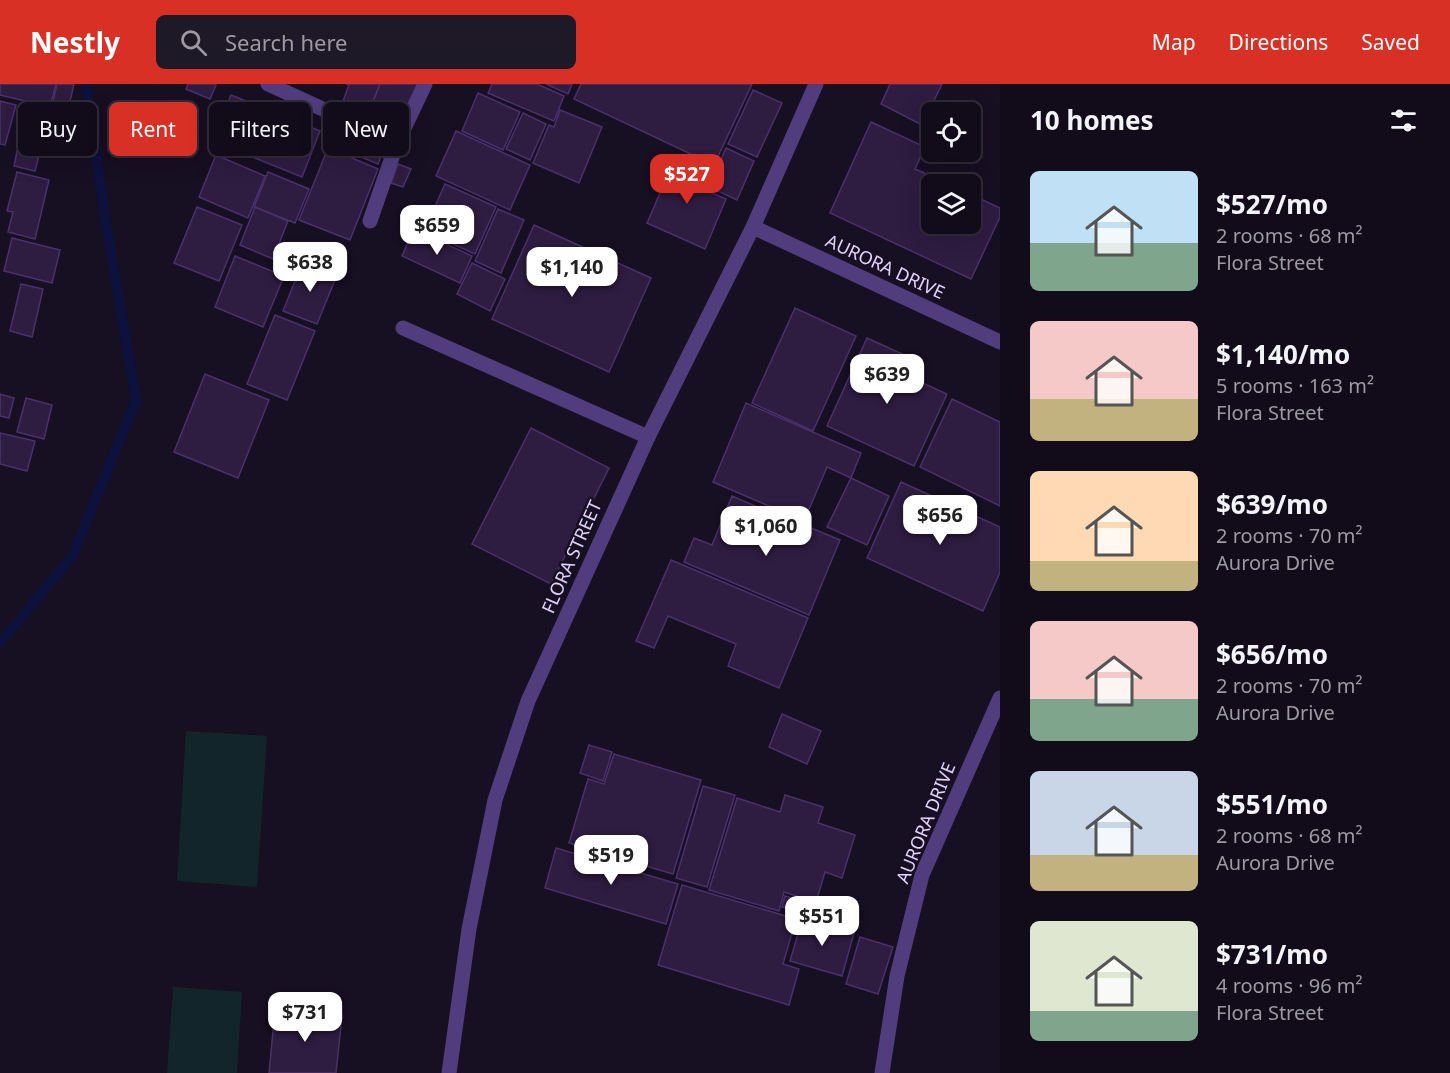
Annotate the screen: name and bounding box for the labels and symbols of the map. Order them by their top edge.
pin: $527 [651,154,723,205]
pin: $659 [401,205,473,256]
street label: AURORA DRIVE [822,228,949,304]
pin: $638 [274,242,346,293]
pin: $1,140 [523,247,621,298]
pin: $639 [851,354,923,405]
pin: $656 [904,495,976,546]
street label: FLORA STREET [536,496,607,617]
pin: $1,060 [717,506,815,557]
street label: AURORA DRIVE [890,759,960,887]
pin: $519 [575,835,647,886]
pin: $551 [786,896,858,947]
pin: $731 [269,992,341,1043]

